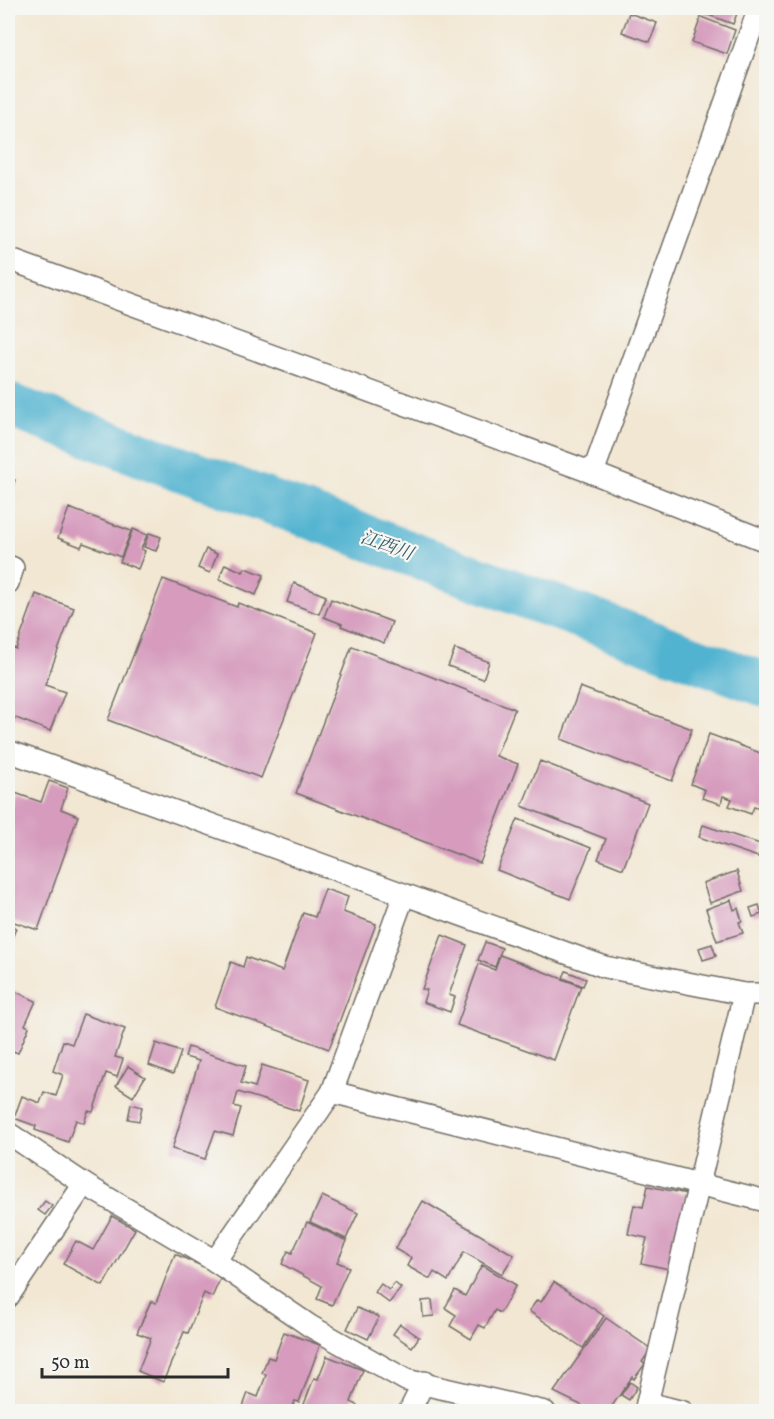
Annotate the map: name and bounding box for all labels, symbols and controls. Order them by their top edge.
water label: 江西川 [357,525,418,568]
scale bar [42,1341,228,1379]
text: 50 m [51,1351,90,1376]

